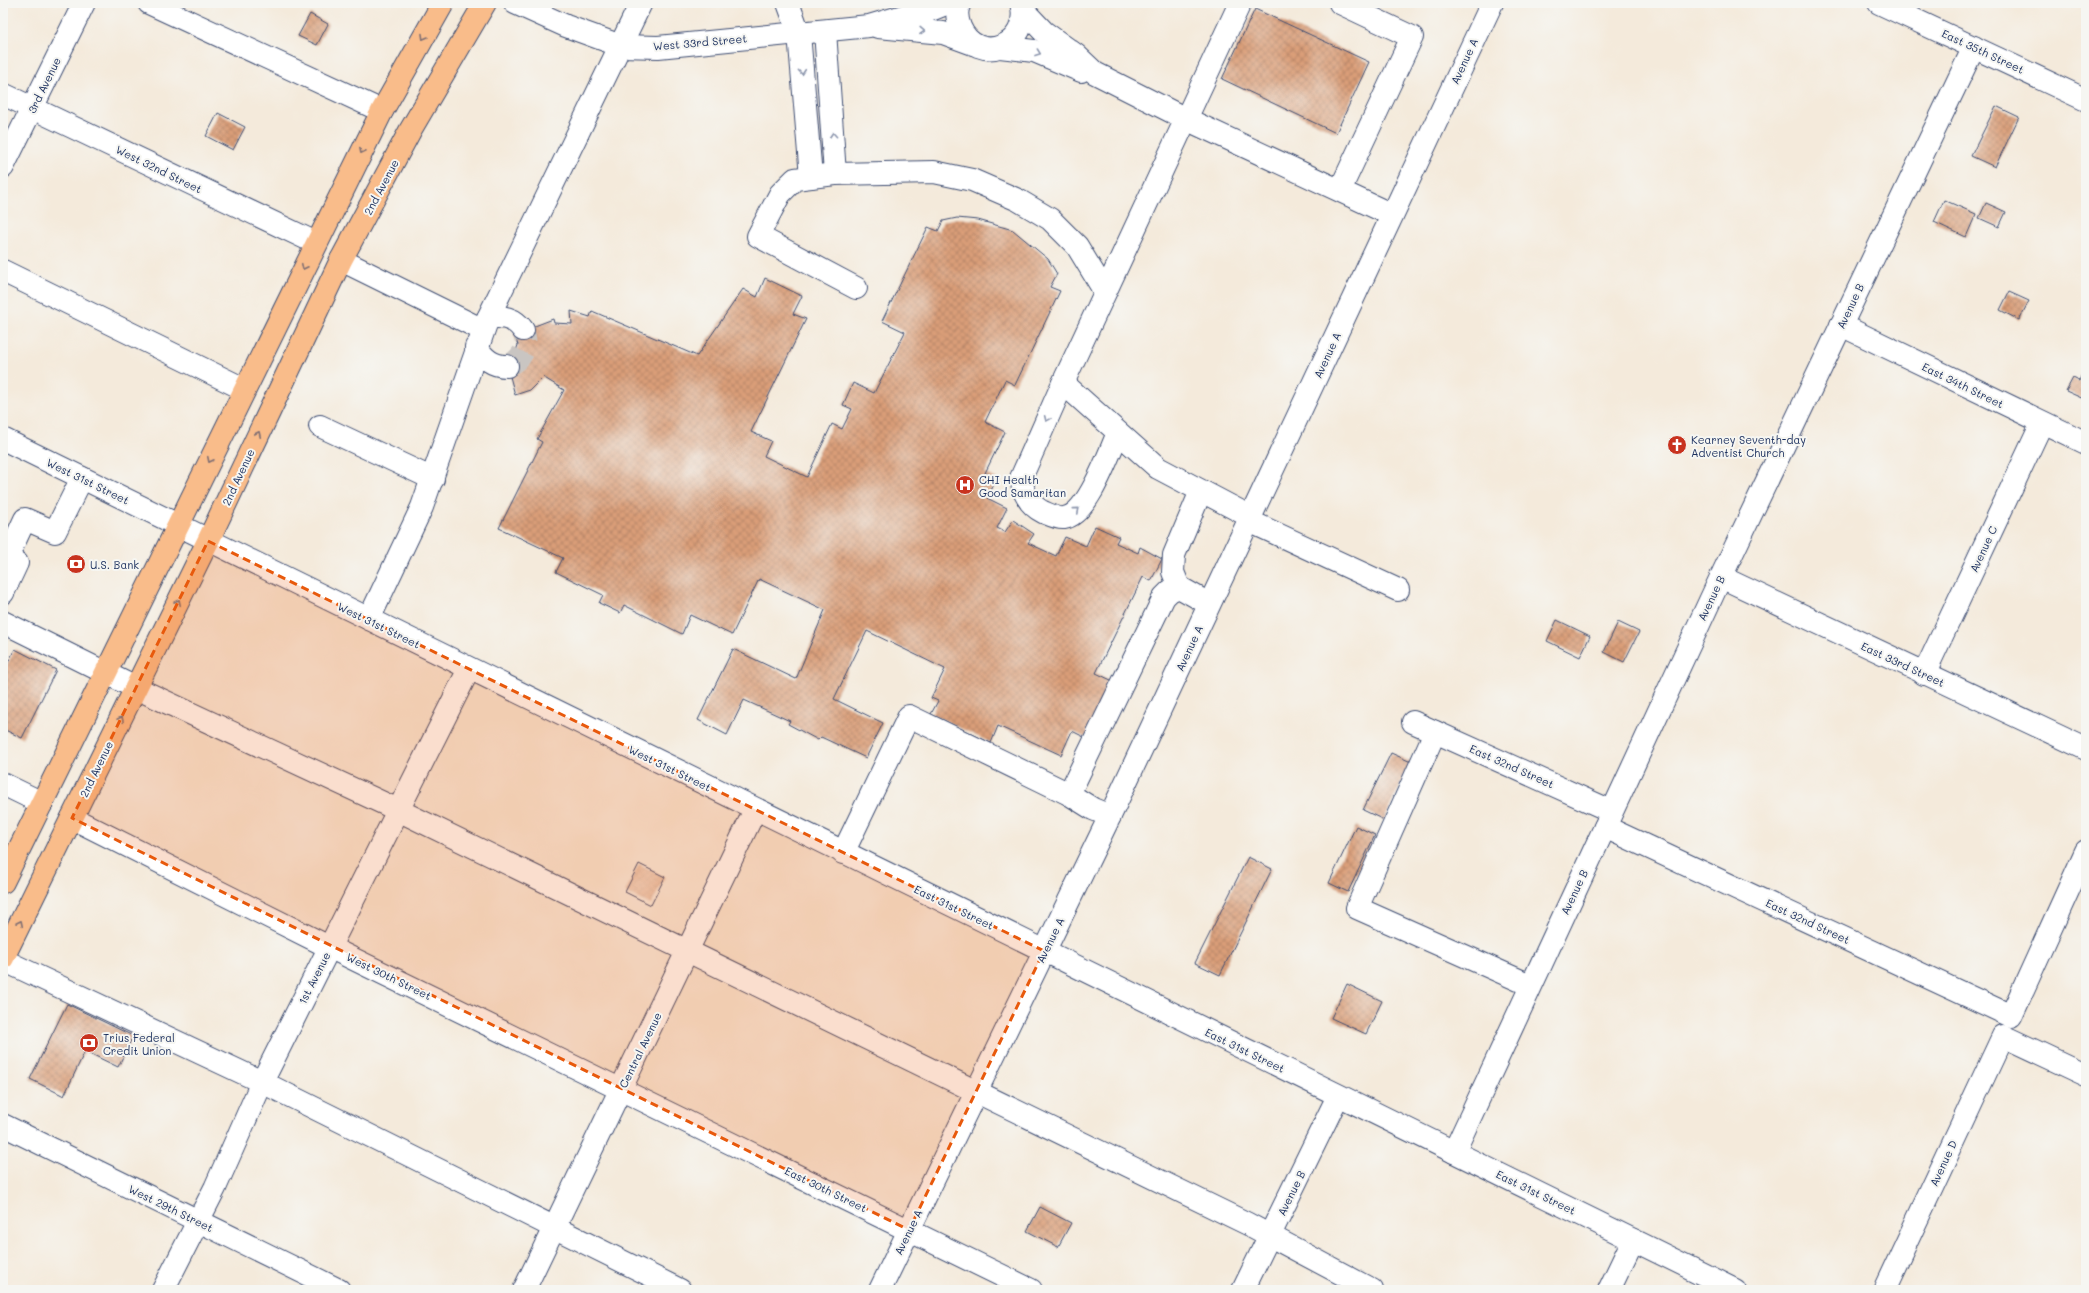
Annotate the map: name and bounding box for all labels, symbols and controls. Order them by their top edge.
street label: East 35th Street [1939,25,2027,77]
one-way arrow [919,26,925,35]
street label: West 33rd Street [652,30,748,54]
one-way arrow [421,33,429,40]
street label: Avenue A [1447,36,1481,86]
one-way arrow [1035,48,1042,57]
street label: 3rd Avenue [24,54,64,115]
one-way arrow [798,69,807,75]
one-way arrow [828,132,837,138]
street label: West 32nd Street [113,142,205,196]
one-way arrow [359,147,367,154]
street label: 2nd Avenue [360,156,402,217]
one-way arrow [301,263,309,271]
street label: Avenue B [1833,281,1867,331]
street label: Avenue A [1310,330,1344,380]
street label: East 34th Street [1920,359,2007,411]
one-way arrow [1044,415,1052,423]
one-way arrow [253,431,261,439]
place label: Kearney Seventh-day Adventist Church [1691,432,1806,460]
church icon: Kearney Seventh-day Adventist Church [1666,434,1688,456]
street label: 2nd Avenue [218,446,258,508]
street label: West 31st Street [44,454,132,508]
one-way arrow [207,455,215,463]
place label: CHI Health Good Samaritan [979,472,1066,500]
hospital icon: CHI Health Good Samaritan [954,474,976,496]
one-way arrow [1072,508,1079,515]
street label: Avenue C [1966,523,2000,575]
bank icon: U.S. Bank [65,553,87,575]
place label: U.S. Bank [90,557,139,572]
street label: Avenue B [1694,573,1728,623]
street label: West 31st Street [335,598,423,652]
one-way arrow [173,599,181,606]
street label: Avenue A [1172,623,1206,673]
street label: East 33rd Street [1859,638,1947,690]
one-way arrow [116,715,124,723]
street label: 2nd Avenue [76,738,116,800]
street label: West 31st Street [626,741,714,795]
street label: East 32nd Street [1467,741,1557,791]
street label: Avenue B [1557,867,1591,917]
street label: East 31st Street [912,881,996,933]
street label: East 32nd Street [1764,895,1853,947]
street label: Avenue A [1032,915,1068,965]
one-way arrow [15,920,23,928]
street label: 1st Avenue [294,949,334,1007]
street label: West 30th Street [344,949,434,1003]
street label: Central Avenue [615,1010,665,1090]
street label: East 31st Street [1203,1024,1287,1076]
place label: Trius Federal Credit Union [103,1030,175,1058]
bank icon: Trius Federal Credit Union [78,1032,100,1054]
street label: Avenue D [1926,1138,1960,1188]
street label: East 30th Street [782,1163,870,1215]
street label: East 31st Street [1494,1166,1578,1218]
street label: Avenue B [1274,1168,1308,1218]
street label: West 29th Street [126,1181,216,1235]
street label: Avenue A [890,1207,926,1257]

